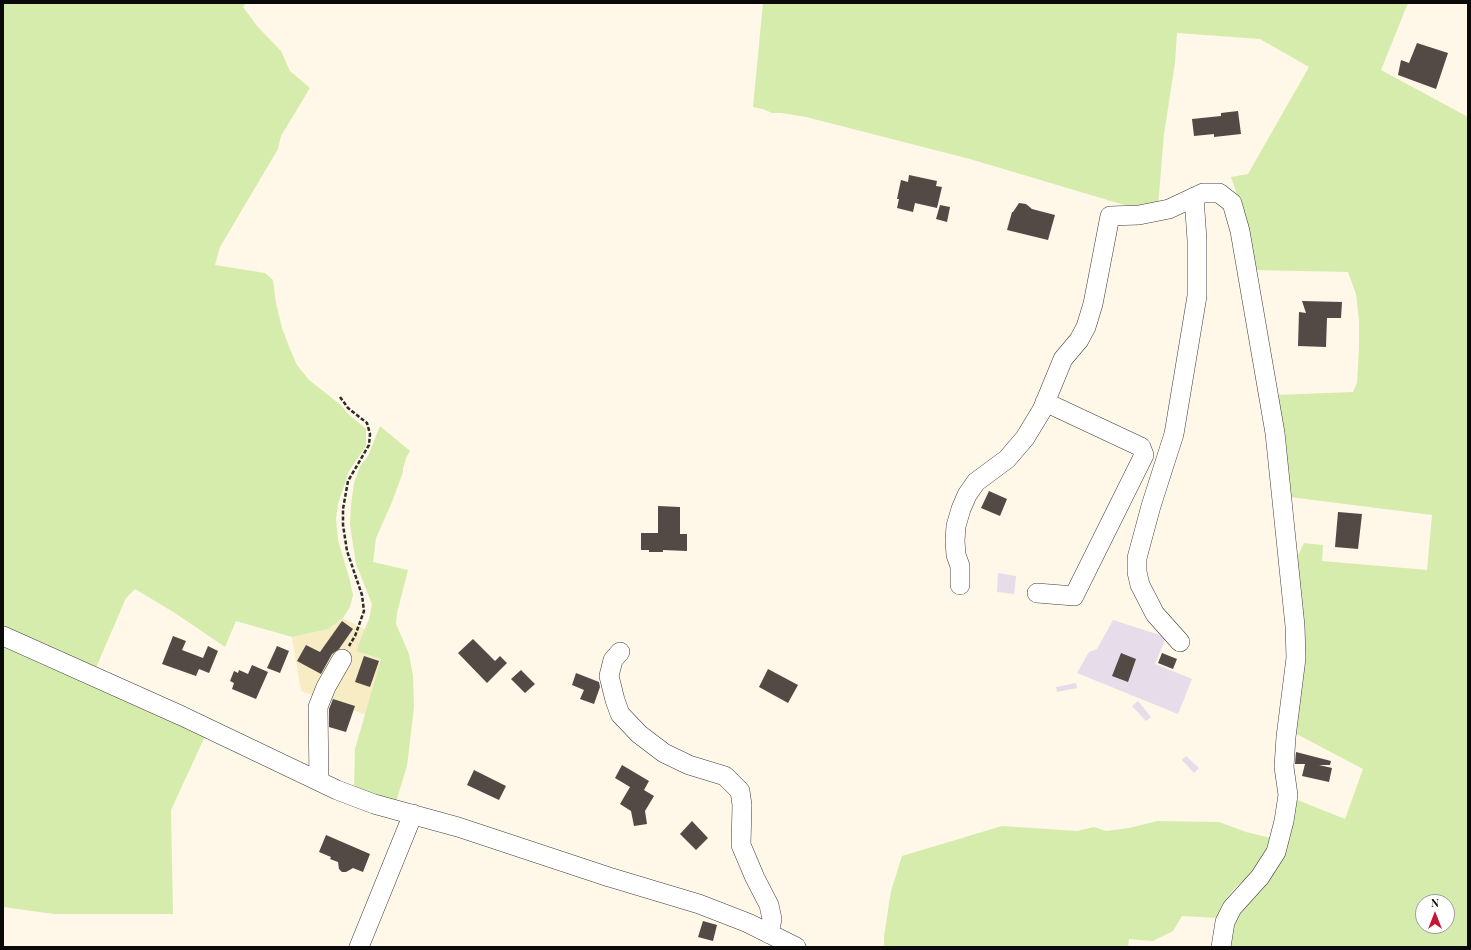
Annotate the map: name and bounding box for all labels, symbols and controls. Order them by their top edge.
north arrow [1415,894,1455,934]
text: N [1431,895,1439,910]

